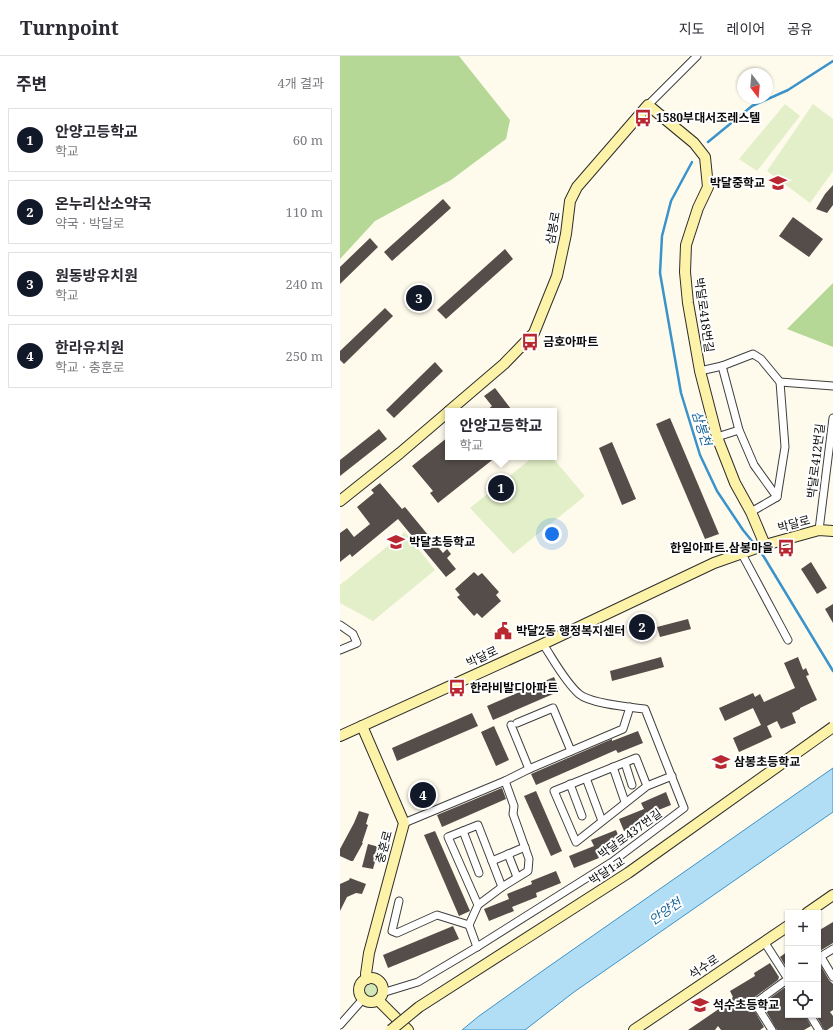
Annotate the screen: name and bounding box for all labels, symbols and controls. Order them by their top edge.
text: Turnpoint [20,15,119,41]
text: 지도 [679,19,705,38]
text: 레이어 [727,19,765,38]
text: 공유 [787,19,813,38]
north arrow [737,68,773,104]
text: 주변 [16,72,47,95]
text: 4개 결과 [277,74,324,92]
bus stop icon: 1580부대서조레스텔 [633,108,653,128]
place label: 1580부대서조레스텔 [656,109,760,126]
text: 안양고등학교 [55,121,138,141]
text: 1 [26,131,34,149]
text: 60 m [293,131,323,149]
text: 학교 [55,142,79,160]
school or university icon: 박달중학교 [768,173,788,193]
place label: 박달중학교 [710,174,765,191]
text: 온누리산소약국 [55,193,152,213]
text: 2 [26,203,34,221]
text: 110 m [286,203,323,221]
street label: 삼봉로 [541,210,564,246]
text: 약국 · 박달로 [55,214,125,232]
text: 원동방유치원 [55,265,138,285]
text: 3 [26,275,34,293]
text: 240 m [286,275,323,293]
street label: 박달로418번길 [691,276,718,353]
pin: 3 [406,283,432,313]
text: 학교 [55,286,79,304]
bus stop icon: 금호아파트 [520,332,540,352]
place label: 금호아파트 [543,333,598,350]
text: 한라유치원 [55,337,124,357]
text: 4 [26,347,34,365]
text: 250 m [286,347,323,365]
text: 학교 · 충훈로 [55,358,125,376]
popup [445,408,557,460]
water label: 삼봉천 [688,408,716,449]
text: 안양고등학교 [460,415,542,435]
street label: 박달로412번길 [802,423,829,499]
text: 학교 [460,436,484,454]
pin: 1 [488,473,514,503]
street label: 박달로 [776,511,812,536]
your location [542,524,562,544]
school or university icon: 박달초등학교 [386,532,406,552]
place label: 박달초등학교 [409,533,475,550]
bus stop icon: 한일아파트.삼봉마을 [776,538,796,558]
place label: 한일아파트.삼봉마을 [670,539,773,556]
pin: 2 [629,612,655,642]
public building icon: 박달2동 행정복지센터 [493,621,513,641]
place label: 박달2동 행정복지센터 [516,622,625,639]
street label: 박달로 [463,642,500,671]
bus stop icon: 한라비발디아파트 [447,678,467,698]
place label: 한라비발디아파트 [470,679,558,696]
school or university icon: 삼봉초등학교 [711,752,731,772]
place label: 삼봉초등학교 [734,753,800,770]
pin: 4 [410,780,436,810]
street label: 박달로437번길 [594,805,665,863]
street label: 충훈로 [371,829,396,865]
street label: 박달1교 [585,853,628,889]
water label: 안양천 [645,893,686,929]
map controls [785,910,821,1018]
button: + [785,910,821,946]
button: − [785,946,821,982]
street label: 석수로 [685,950,722,983]
button: locate [785,982,821,1018]
school or university icon: 석수초등학교 [690,995,710,1015]
place label: 석수초등학교 [713,996,779,1013]

